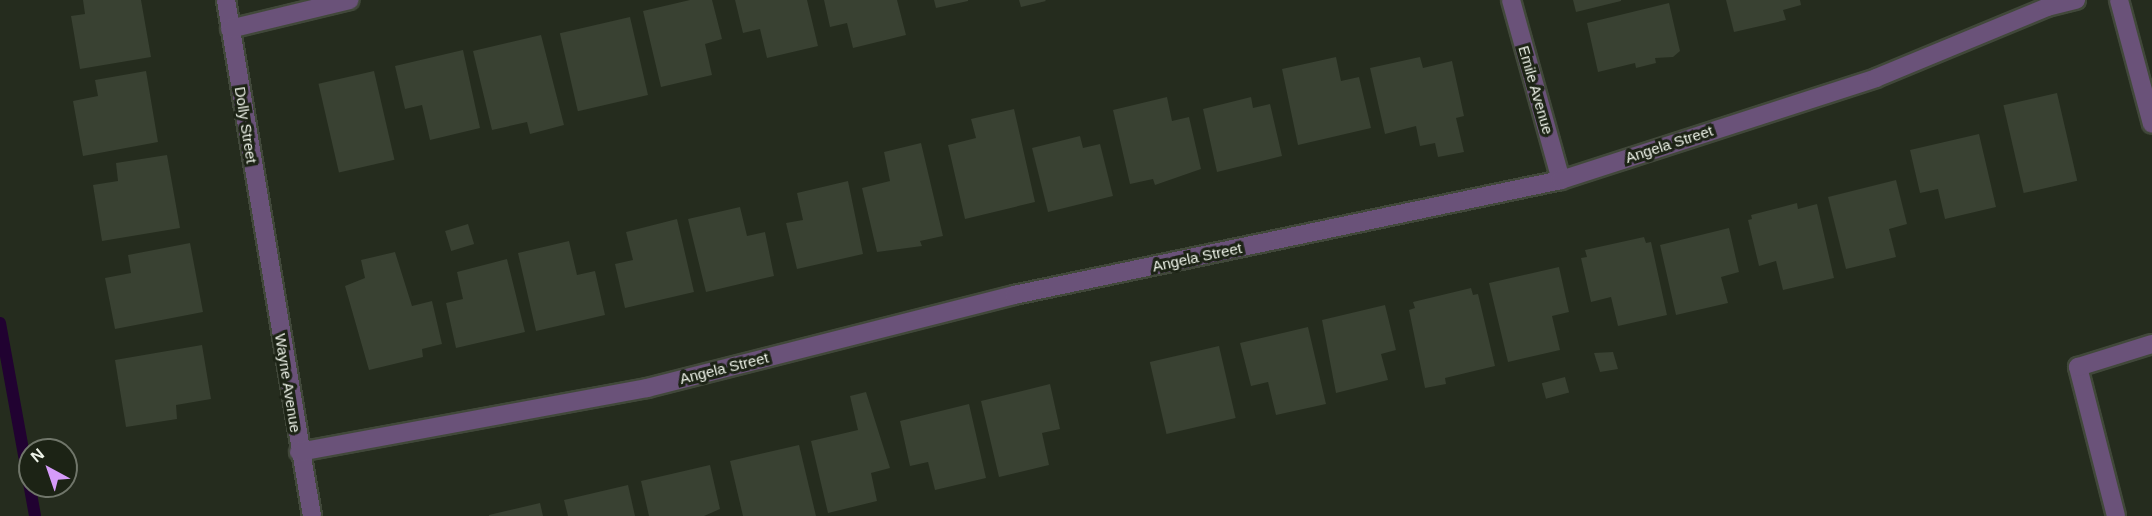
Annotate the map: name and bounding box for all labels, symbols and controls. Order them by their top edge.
street label: Emile Avenue [1515,43,1557,137]
street label: Dolly Street [231,85,261,165]
street label: Angela Street [1623,121,1715,167]
street label: Angela Street [1151,239,1243,275]
street label: Wayne Avenue [271,332,305,434]
street label: Angela Street [678,348,770,388]
north arrow [18,438,78,498]
text: N [28,445,47,466]

